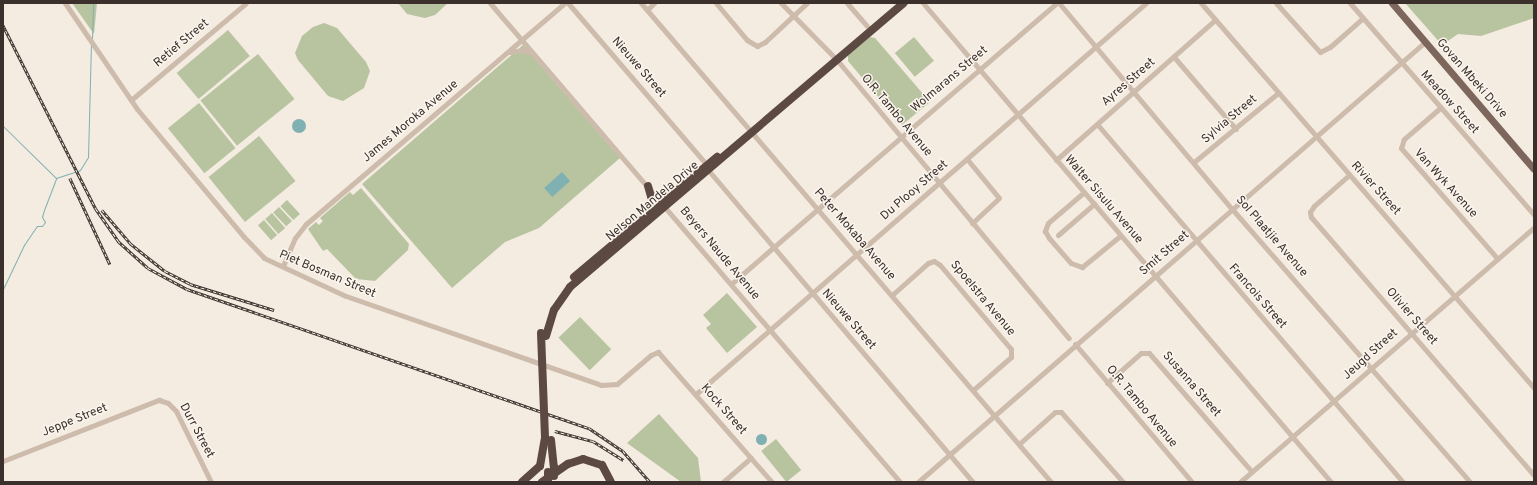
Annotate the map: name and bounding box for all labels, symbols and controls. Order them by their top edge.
street label: Retief Street [152,17,212,71]
street label: Nieuwe Street [608,35,668,101]
street label: Govan Mbeki Drive [1433,36,1509,122]
street label: Wolmarans Street [909,44,991,116]
street label: Ayres Street [1099,56,1159,110]
street label: Meadow Street [1417,68,1481,138]
street label: O.R. Tambo Avenue [857,72,935,160]
street label: James Moroka Avenue [360,78,462,166]
street label: Sylvia Street [1199,93,1261,147]
street label: Van Wyk Avenue [1410,146,1480,222]
street label: Walter Sisulu Avenue [1060,153,1146,247]
street label: Du Plooy Street [879,158,951,224]
street label: Nelson Mandela Drive [604,159,702,245]
street label: Rivier Street [1347,159,1403,219]
street label: Peter Mokaba Avenue [810,186,898,284]
street label: Sol Plaatjie Avenue [1232,193,1310,281]
street label: Beyers Naude Avenue [676,204,762,304]
street label: Smit Street [1137,229,1193,279]
street label: Piet Bosman Street [276,248,378,302]
street label: Spoelstra Avenue [946,258,1018,340]
street label: Francois Street [1225,262,1289,332]
street label: Olivier Street [1382,285,1440,349]
street label: Nieuwe Street [818,287,878,353]
street label: Jeugd Street [1341,327,1401,383]
street label: Susanna Street [1159,349,1223,421]
street label: O.R. Tambo Avenue [1102,363,1180,451]
street label: Kock Street [697,382,749,438]
street label: Jeppe Street [40,401,110,441]
street label: Durr Street [176,401,216,461]

